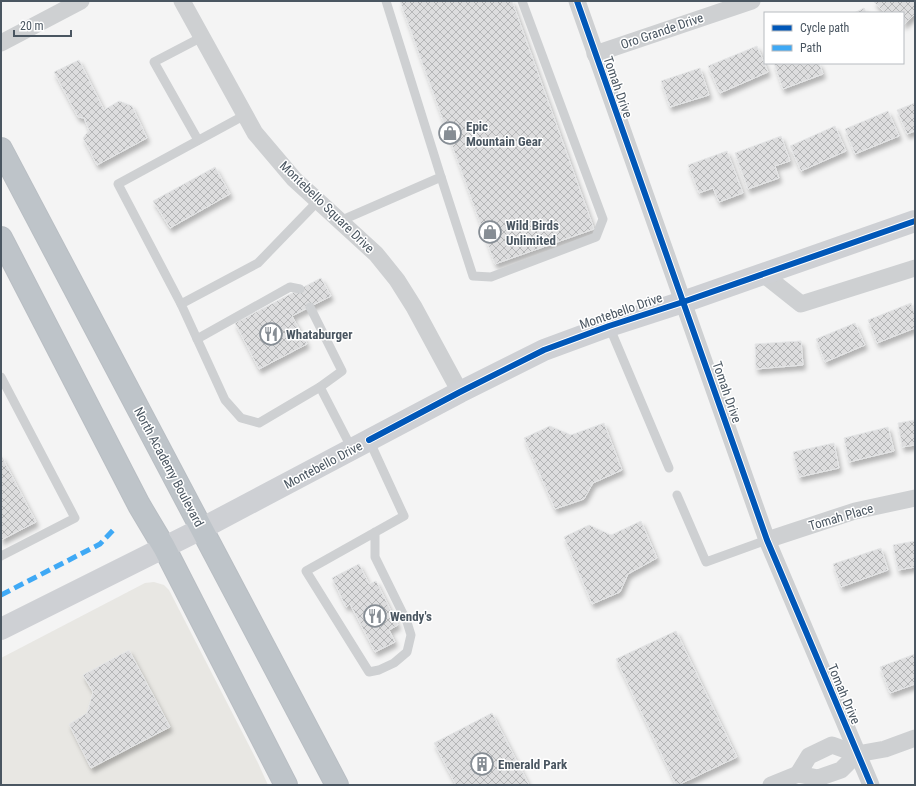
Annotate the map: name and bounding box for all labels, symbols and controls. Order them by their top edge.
street label: Oro Grande Drive [619,10,705,52]
scale bar [14,12,71,38]
legend [764,12,904,64]
text: 20 m [20,19,44,33]
text: Cycle path [800,21,850,35]
text: Path [800,41,822,55]
street label: Tomah Drive [601,54,635,120]
place label: Epic Mountain Gear [466,119,543,149]
shop icon: Epic Mountain Gear [437,120,463,146]
street label: Montebello Square Drive [277,158,377,256]
place label: Wild Birds Unlimited [506,218,559,248]
shop icon: Wild Birds Unlimited [477,219,503,245]
street label: Montebello Drive [578,290,664,332]
restaurant icon: Whataburger [258,321,284,347]
place label: Whataburger [286,327,353,342]
street label: Tomah Drive [710,359,744,425]
street label: North Academy Boulevard [131,405,207,529]
street label: Montebello Drive [281,438,365,492]
street label: Tomah Place [807,501,875,533]
restaurant icon: Wendy's [362,603,388,629]
place label: Wendy's [390,609,432,624]
street label: Tomah Drive [825,662,863,726]
building icon: Emerald Park [469,751,495,777]
place label: Emerald Park [498,757,568,772]

